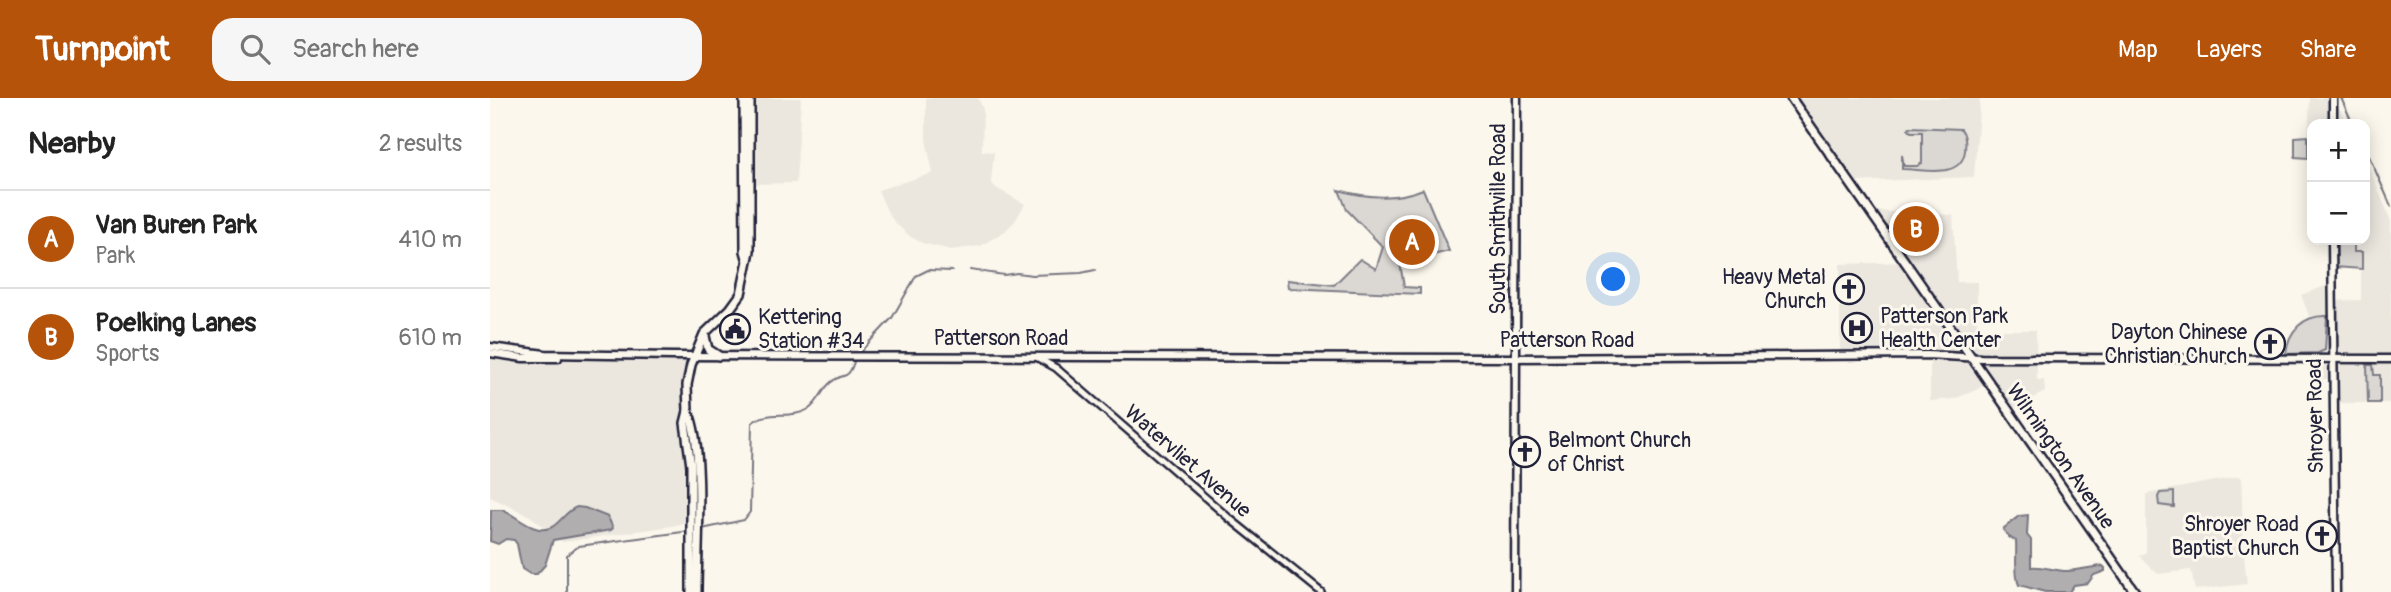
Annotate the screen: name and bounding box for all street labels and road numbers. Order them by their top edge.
street label: South Smithville Road [1485,123,1512,315]
street label: Patterson Road [933,325,1069,352]
street label: Patterson Road [1499,327,1635,354]
street label: Shroyer Road [2301,358,2330,474]
street label: Wilmington Avenue [2000,378,2121,535]
street label: Watervliet Avenue [1119,399,1257,524]

